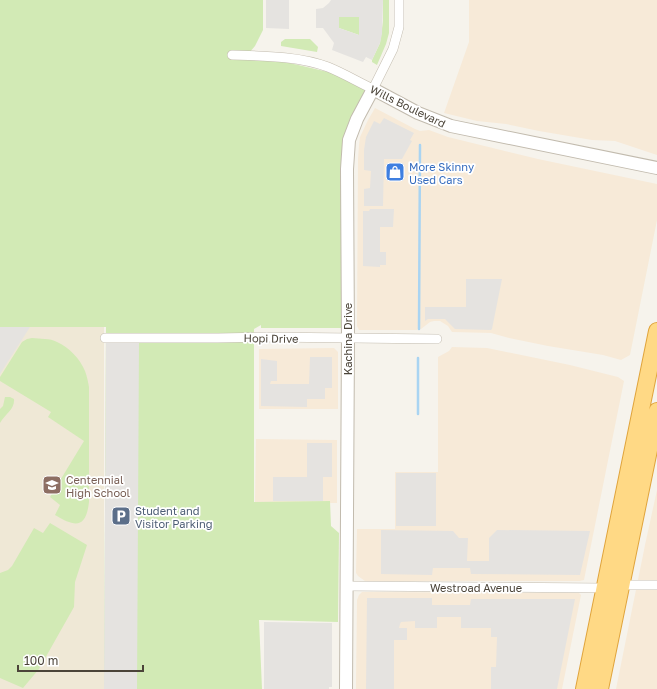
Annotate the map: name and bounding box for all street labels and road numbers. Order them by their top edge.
street label: Wills Boulevard [368,82,448,130]
street label: Kachina Drive [341,303,354,375]
street label: Hopi Drive [244,331,298,345]
street label: Westroad Avenue [430,581,522,594]

